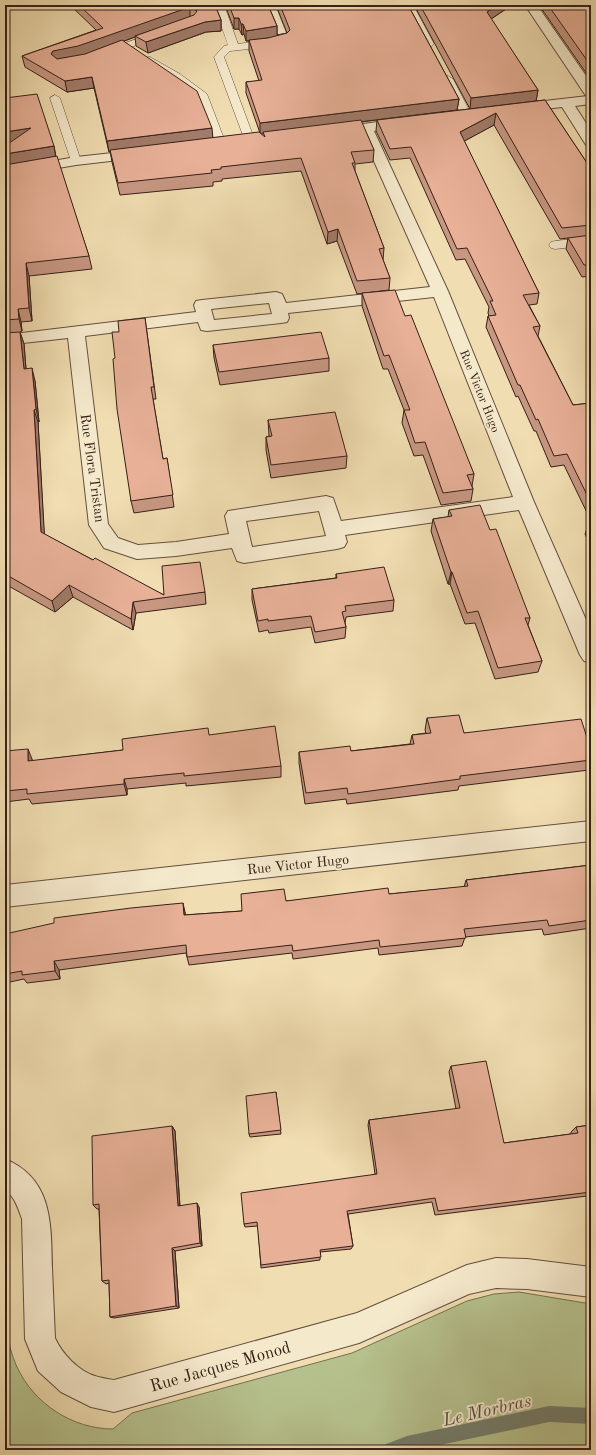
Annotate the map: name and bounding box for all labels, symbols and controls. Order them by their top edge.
street label: Rue Victor Hugo [457,348,501,434]
street label: Rue Flora Tristan [77,413,107,524]
street label: Rue Victor Hugo [246,853,350,877]
street label: Rue Jacques Monod [148,1339,293,1396]
water label: Le Morbras [440,1392,534,1430]

